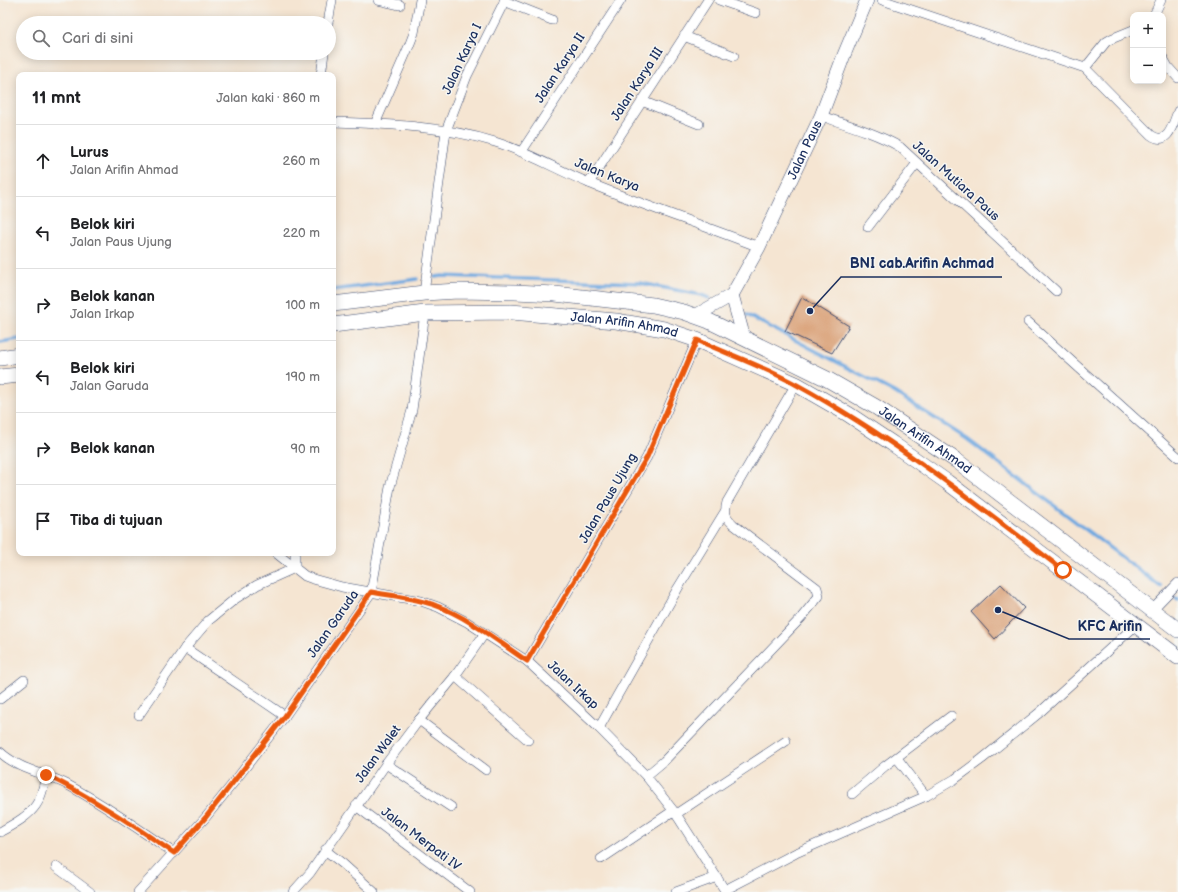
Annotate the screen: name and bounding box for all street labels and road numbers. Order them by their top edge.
street label: Jalan Karya I [439,21,485,97]
street label: Jalan Karya II [531,30,589,106]
street label: Jalan Karya III [607,44,667,124]
street label: Jalan Paus [784,117,826,182]
street label: Jalan Mutiara Paus [909,138,1003,225]
street label: Jalan Karya [572,155,642,195]
street label: Jalan Arifin Ahmad [570,309,680,341]
street label: Jalan Arifin Ahmad [876,403,975,477]
street label: Jalan Paus Ujung [576,450,640,546]
street label: Jalan Garuda [304,587,362,661]
street label: Jalan Irkap [544,657,602,713]
street label: Jalan Walet [352,722,404,786]
street label: Jalan Merpati IV [378,804,464,874]

